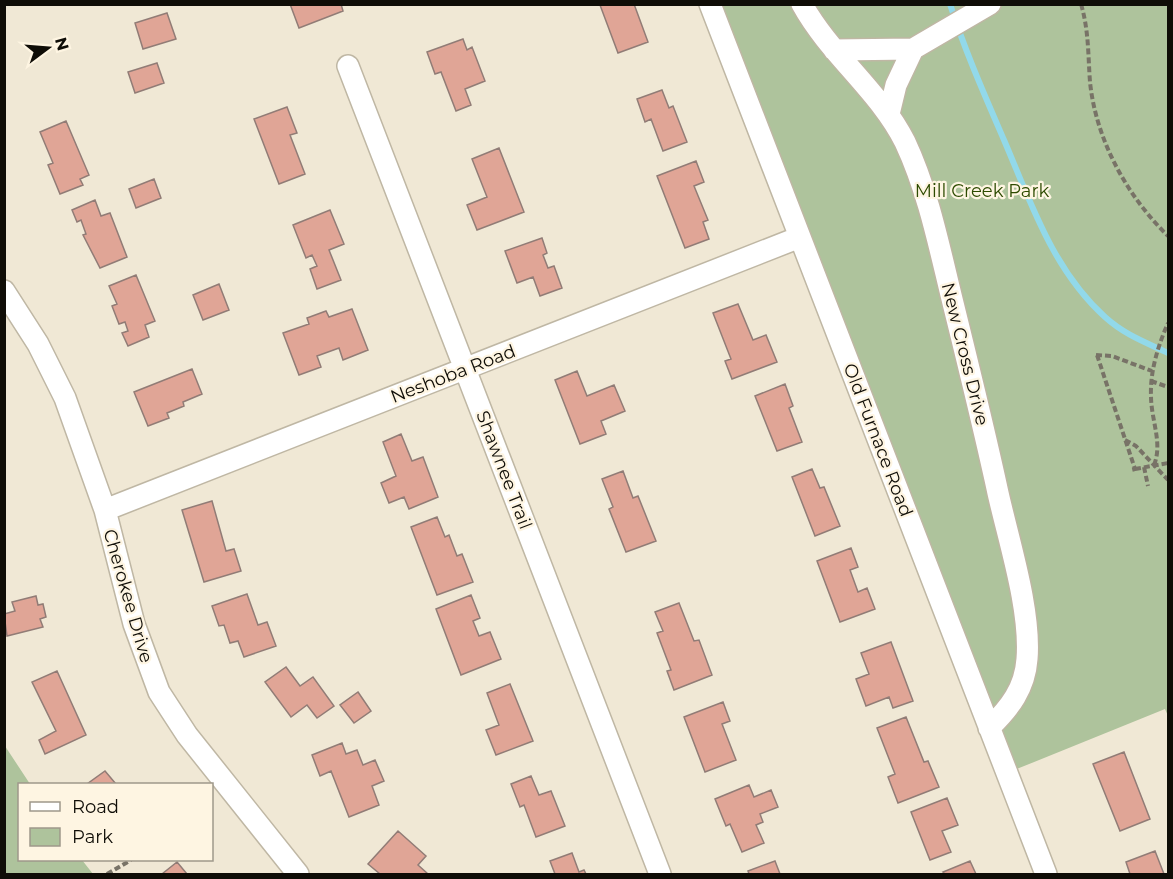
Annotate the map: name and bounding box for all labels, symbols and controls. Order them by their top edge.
north arrow [18,18,78,78]
text: N [51,35,73,53]
park label: Mill Creek Park [915,180,1049,202]
street label: New Cross Drive [937,280,993,428]
street label: Neshoba Road [387,340,519,408]
street label: Old Furnace Road [839,360,917,520]
street label: Shawnee Trail [471,408,537,532]
street label: Cherokee Drive [98,527,158,666]
legend [18,783,213,861]
text: Road [72,796,119,818]
text: Park [72,826,113,848]

